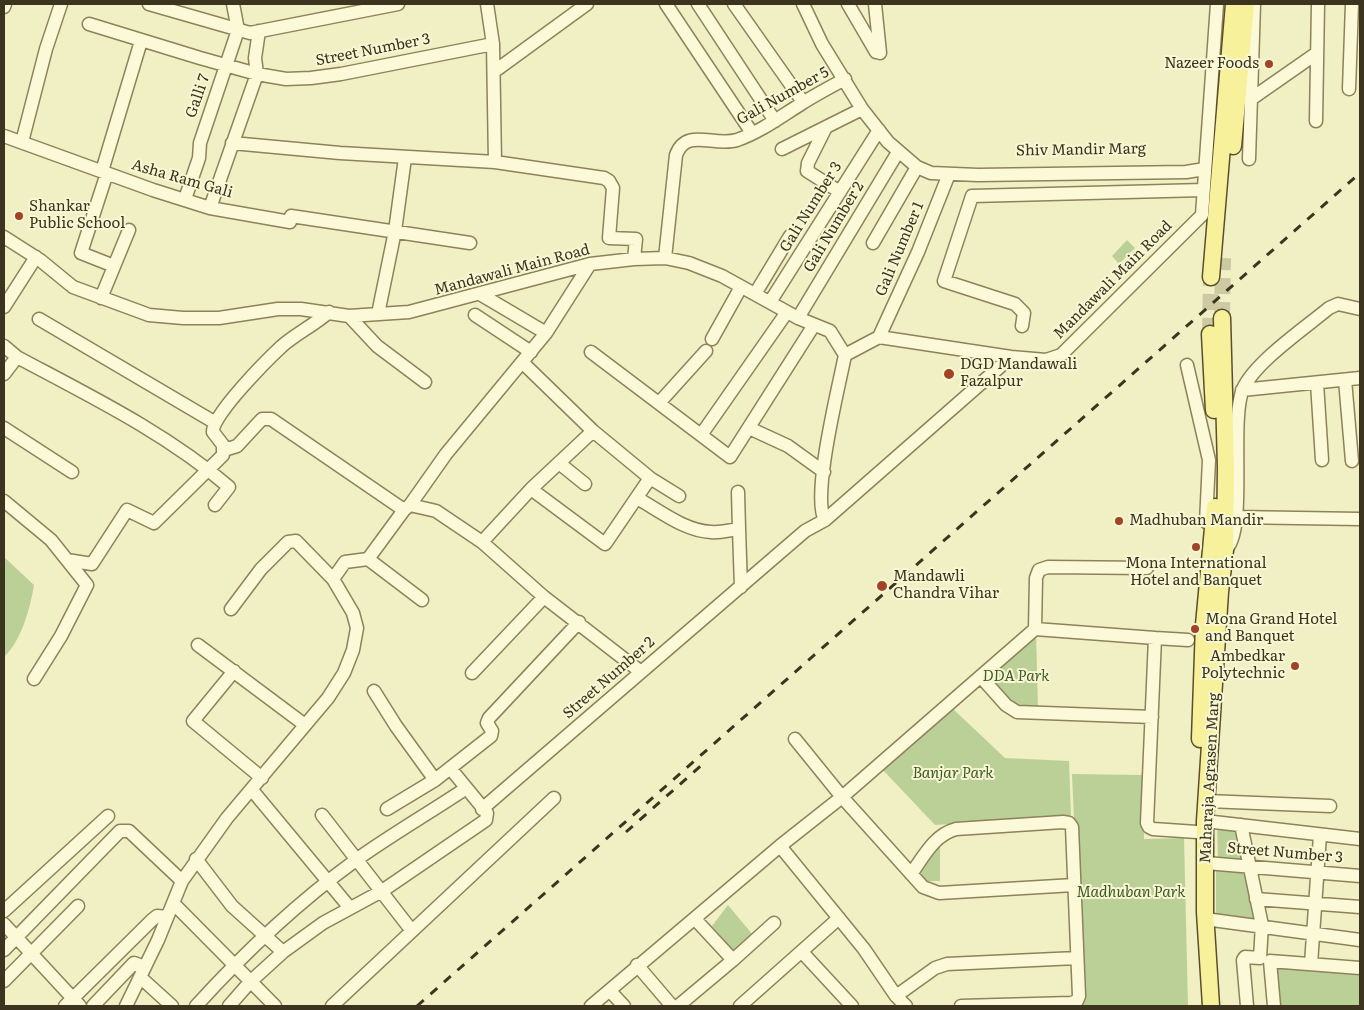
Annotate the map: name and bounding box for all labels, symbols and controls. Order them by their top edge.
street label: Street Number 3 [314,30,432,70]
place label: Nazeer Foods [1164,55,1259,73]
marker: Nazeer Foods [1263,58,1275,70]
street label: Gali Number 5 [734,63,832,129]
street label: Galli 7 [182,72,214,120]
street label: Shiv Mandir Marg [1016,140,1146,160]
street label: Asha Ram Gali [129,156,235,202]
street label: Gali Number 3 [776,159,846,255]
street label: Gali Number 2 [800,179,868,275]
place label: Shankar Public School [29,198,125,233]
street label: Gali Number 1 [872,199,928,299]
marker: Shankar Public School [13,210,25,222]
street label: Mandawali Main Road [1050,217,1176,343]
street label: Mandawali Main Road [432,241,592,299]
place label: DGD Mandawali Fazalpur [960,356,1077,391]
marker: DGD Mandawali Fazalpur [942,367,956,381]
place label: Madhuban Mandir [1129,512,1263,530]
marker: Madhuban Mandir [1113,515,1125,527]
marker: Mona International Hotel and Banquet [1190,541,1202,553]
place label: Mona International Hotel and Banquet [1125,555,1267,590]
place label: Mandawli Chandra Vihar [893,568,999,603]
marker: Mandawli Chandra Vihar [875,579,889,593]
place label: Mona Grand Hotel and Banquet [1205,611,1337,646]
marker: Mona Grand Hotel and Banquet [1189,623,1201,635]
street label: Street Number 2 [559,633,659,723]
place label: Ambedkar Polytechnic [1201,648,1285,683]
marker: Ambedkar Polytechnic [1289,660,1301,672]
park label: DDA Park [983,668,1049,686]
street label: Maharaja Agrasen Marg [1197,692,1223,864]
park label: Banjar Park [912,765,994,783]
street label: Street Number 3 [1226,839,1344,867]
park label: Madhuban Park [1077,884,1185,902]

